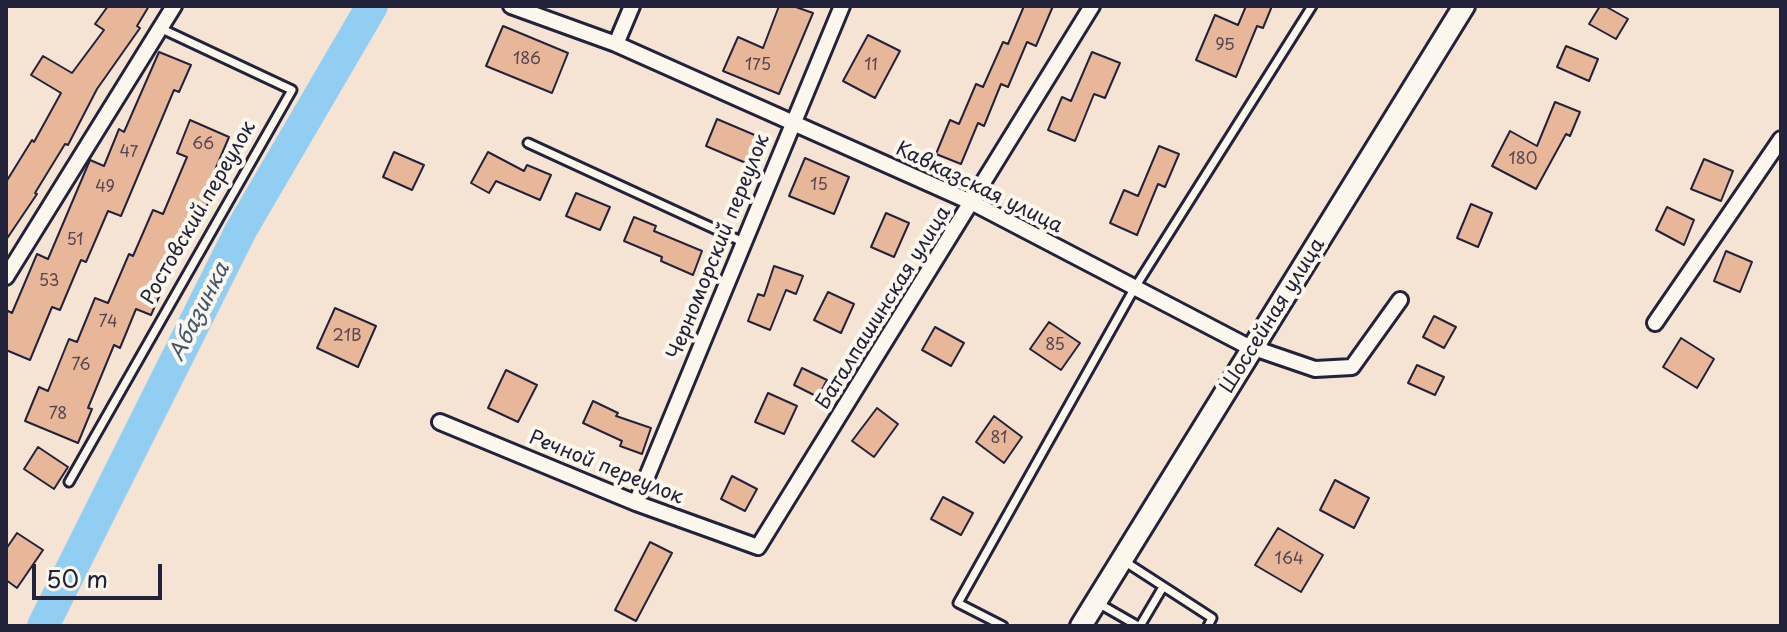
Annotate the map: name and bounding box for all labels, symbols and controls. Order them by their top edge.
house number: 95 [1215,36,1235,56]
house number: 186 [513,50,541,70]
house number: 175 [745,56,771,76]
house number: 11 [864,56,878,76]
street label: Ростовский переулок [137,117,261,309]
street label: Черноморский переулок [663,131,775,363]
house number: 66 [192,135,214,155]
street label: Кавказская улица [892,137,1066,239]
house number: 47 [120,143,138,163]
house number: 180 [1509,150,1537,170]
house number: 15 [810,176,828,196]
house number: 49 [95,178,115,198]
street label: Баталпашинская улица [812,202,956,414]
house number: 51 [66,231,84,251]
street label: Шоссейная улица [1216,234,1330,398]
water label: Абазинка [164,259,236,365]
house number: 53 [39,272,59,292]
house number: 74 [99,313,117,333]
house number: 21В [332,327,362,347]
house number: 85 [1045,336,1065,356]
house number: 76 [71,356,91,376]
house number: 78 [49,405,67,425]
street label: Речной переулок [525,426,687,510]
house number: 81 [990,429,1008,449]
scale bar [36,548,166,598]
house number: 164 [1275,550,1303,570]
text: 50 m [46,560,108,596]

